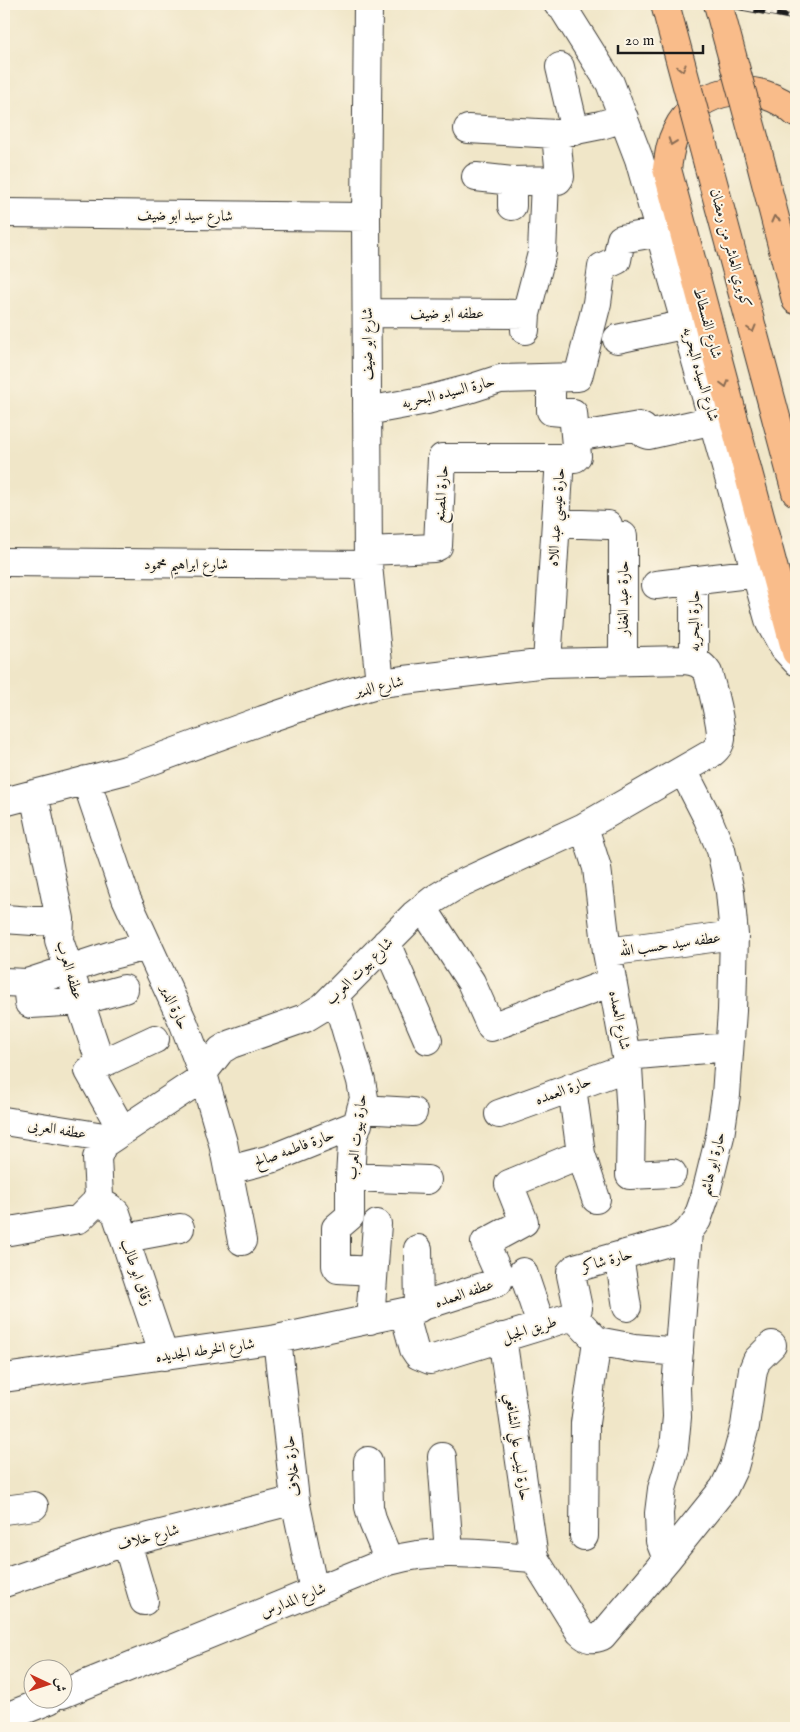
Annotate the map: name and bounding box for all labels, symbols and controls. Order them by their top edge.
scale bar [618,22,702,54]
text: 20 m [625,31,655,50]
one-way arrow [676,63,687,72]
one-way arrow [668,138,678,146]
street label: كوبري العاشر من رمضان [704,186,756,310]
street label: شارع سيد ابو ضيف [137,205,233,229]
one-way arrow [771,216,781,224]
street label: شارع الفسطاط [686,285,726,362]
street label: عطفه ابو ضيف [410,304,484,323]
street label: شارع ابو ضيف [358,307,380,381]
one-way arrow [747,324,757,333]
street label: شارع السيده البحريه [675,325,723,424]
street label: حارة السيده البحريه [400,372,497,413]
one-way arrow [719,380,729,388]
street label: حارة المصنع [430,465,457,524]
street label: حارة عيسي عبد اللاه [544,467,573,567]
street label: شارع ابراهيم محمود [144,555,228,579]
street label: حارة عبد الغفار [614,561,633,637]
street label: حارة البحريه [685,590,704,652]
street label: شارع الدير [351,672,406,704]
street label: عطفه سيد حسب الله [618,925,722,961]
street label: شارع بيوت العرب [321,933,399,1011]
street label: عطفه العرب [52,938,87,1002]
street label: حارة الدير [155,980,193,1033]
street label: شارع العمده [601,989,635,1052]
street label: حارة العمده [533,1072,594,1109]
street label: حارة بيوت العرب [342,1093,371,1181]
street label: عطفه العربى [26,1116,87,1144]
street label: حارة فاطمه صالح [251,1125,338,1176]
street label: حارة ابو هاشم [695,1130,735,1200]
street label: زقاق ابو طالب [116,1236,157,1308]
street label: حارة شاكر [578,1245,635,1277]
street label: عطفه العمده [432,1275,496,1312]
street label: طريق الجبل [499,1312,559,1348]
street label: شارع الخرطه الجديده [154,1334,256,1370]
street label: حارة لبيب علي الشافعي [497,1392,534,1503]
street label: حارة خلاف [279,1434,306,1498]
street label: شارع خلاف [115,1520,182,1558]
street label: شارع المدارس [258,1579,330,1625]
north arrow [22,1660,72,1710]
text: ش [51,1677,69,1693]

